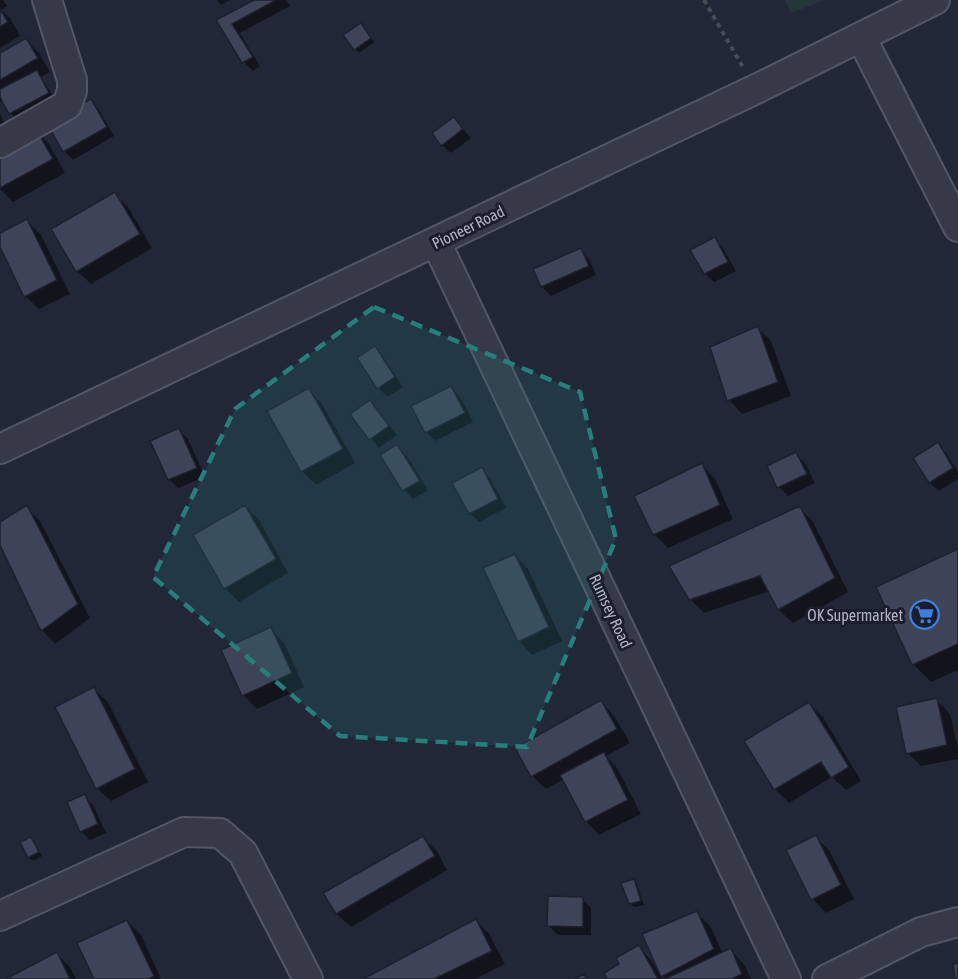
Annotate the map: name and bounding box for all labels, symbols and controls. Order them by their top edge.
street label: Pioneer Road [429,202,507,252]
street label: Rumsey Road [585,571,636,651]
supermarket icon: OK Supermarket [908,599,940,631]
place label: OK Supermarket [807,606,903,625]

